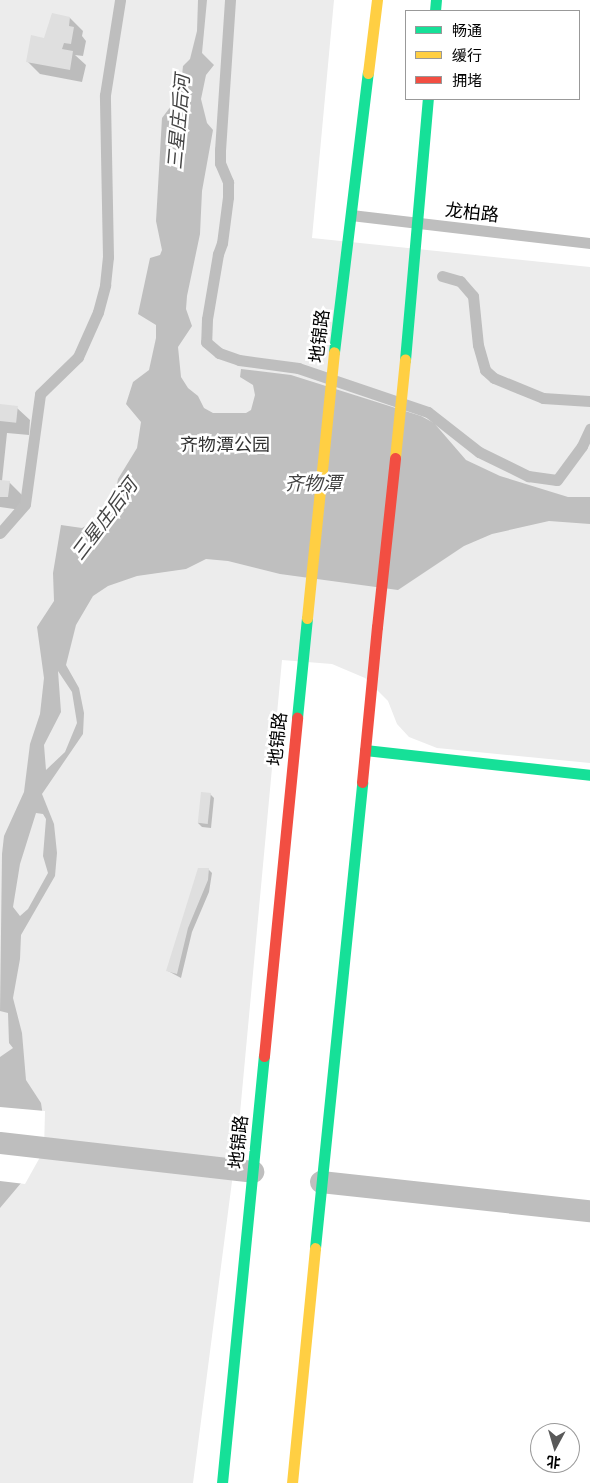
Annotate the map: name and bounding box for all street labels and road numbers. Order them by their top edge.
street label: 龙柏路 [444,198,500,226]
street label: 地锦路 [305,308,333,364]
street label: 地锦路 [263,711,291,767]
street label: 地锦路 [224,1114,252,1170]

